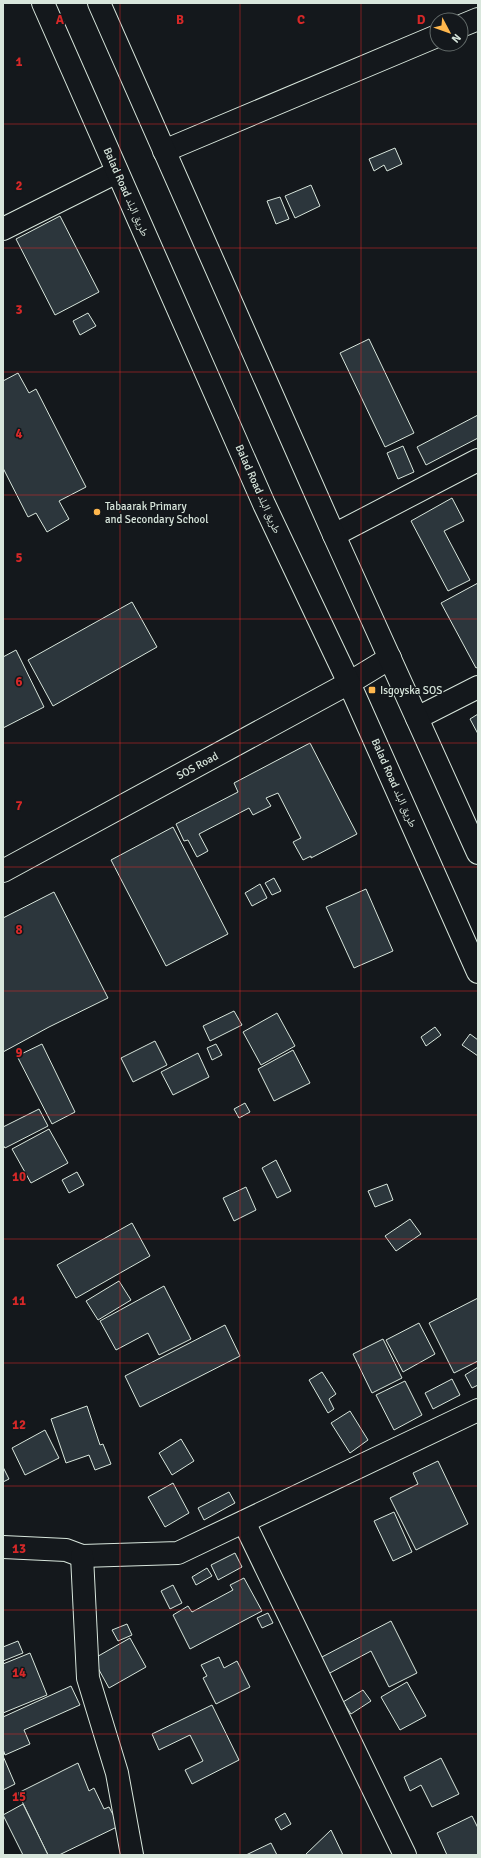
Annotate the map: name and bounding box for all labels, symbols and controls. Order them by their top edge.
text: A [56,12,65,28]
text: B [176,12,184,28]
text: C [297,12,305,28]
text: D [417,12,426,28]
north arrow [429,12,469,52]
text: N [449,31,464,45]
text: 1 [15,54,23,70]
street label: Balad Road طريق البلد [100,145,152,239]
text: 2 [15,178,23,194]
text: 3 [15,302,23,318]
text: 4 [15,426,23,442]
street label: Balad Road طريق البلد [232,442,284,536]
place label: Tabaarak Primary and Secondary School [105,500,209,526]
marker: Tabaarak Primary and Secondary School [92,507,102,517]
text: 5 [15,550,23,566]
text: 6 [15,674,23,690]
place label: Isgoyska SOS [380,684,442,697]
marker: Isgoyska SOS [367,685,377,695]
street label: Balad Road طريق البلد [368,736,420,830]
street label: SOS Road [174,749,220,782]
text: 7 [15,798,23,814]
text: 8 [15,922,23,938]
text: 9 [15,1045,23,1061]
text: 10 [12,1169,26,1185]
text: 11 [12,1293,26,1309]
text: 12 [12,1417,26,1433]
text: 13 [12,1541,26,1557]
text: 14 [12,1665,26,1681]
text: 15 [12,1789,26,1805]

